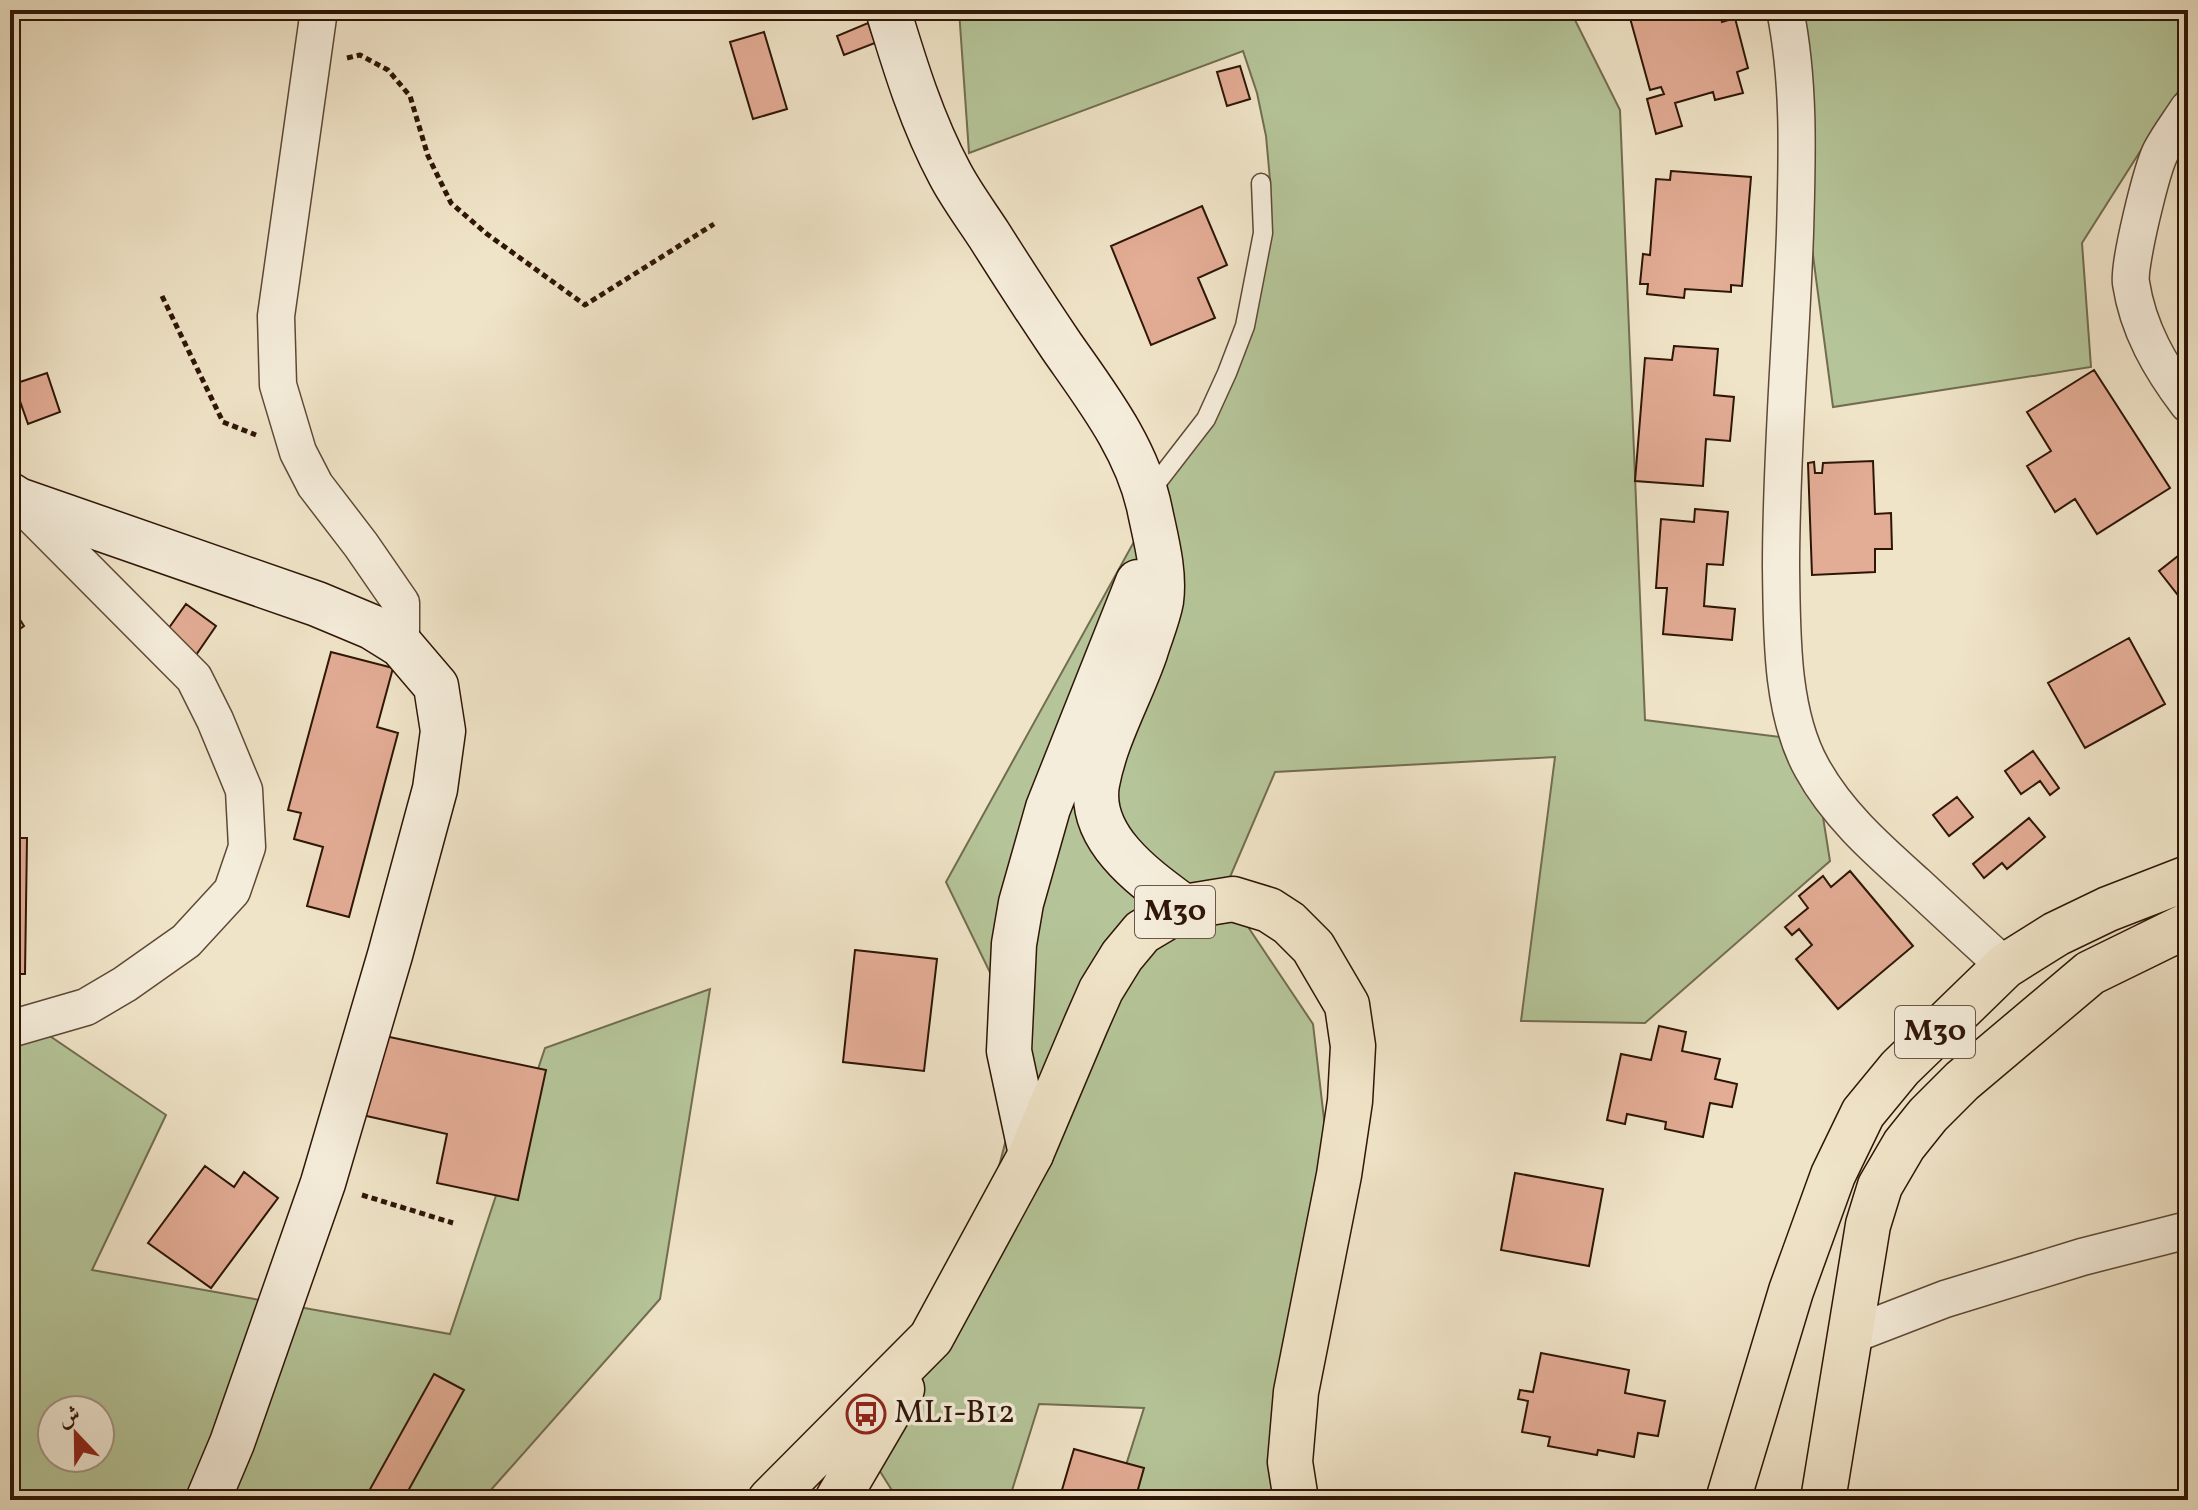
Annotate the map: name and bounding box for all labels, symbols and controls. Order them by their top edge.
road number: M30 [1135,886,1215,938]
road number: M30 [1895,1006,1975,1058]
place label: ML1-B12 [894,1392,1015,1436]
bus stop icon: ML1-B12 [845,1393,887,1435]
north arrow [36,1394,116,1474]
text: ش [54,1399,85,1436]

